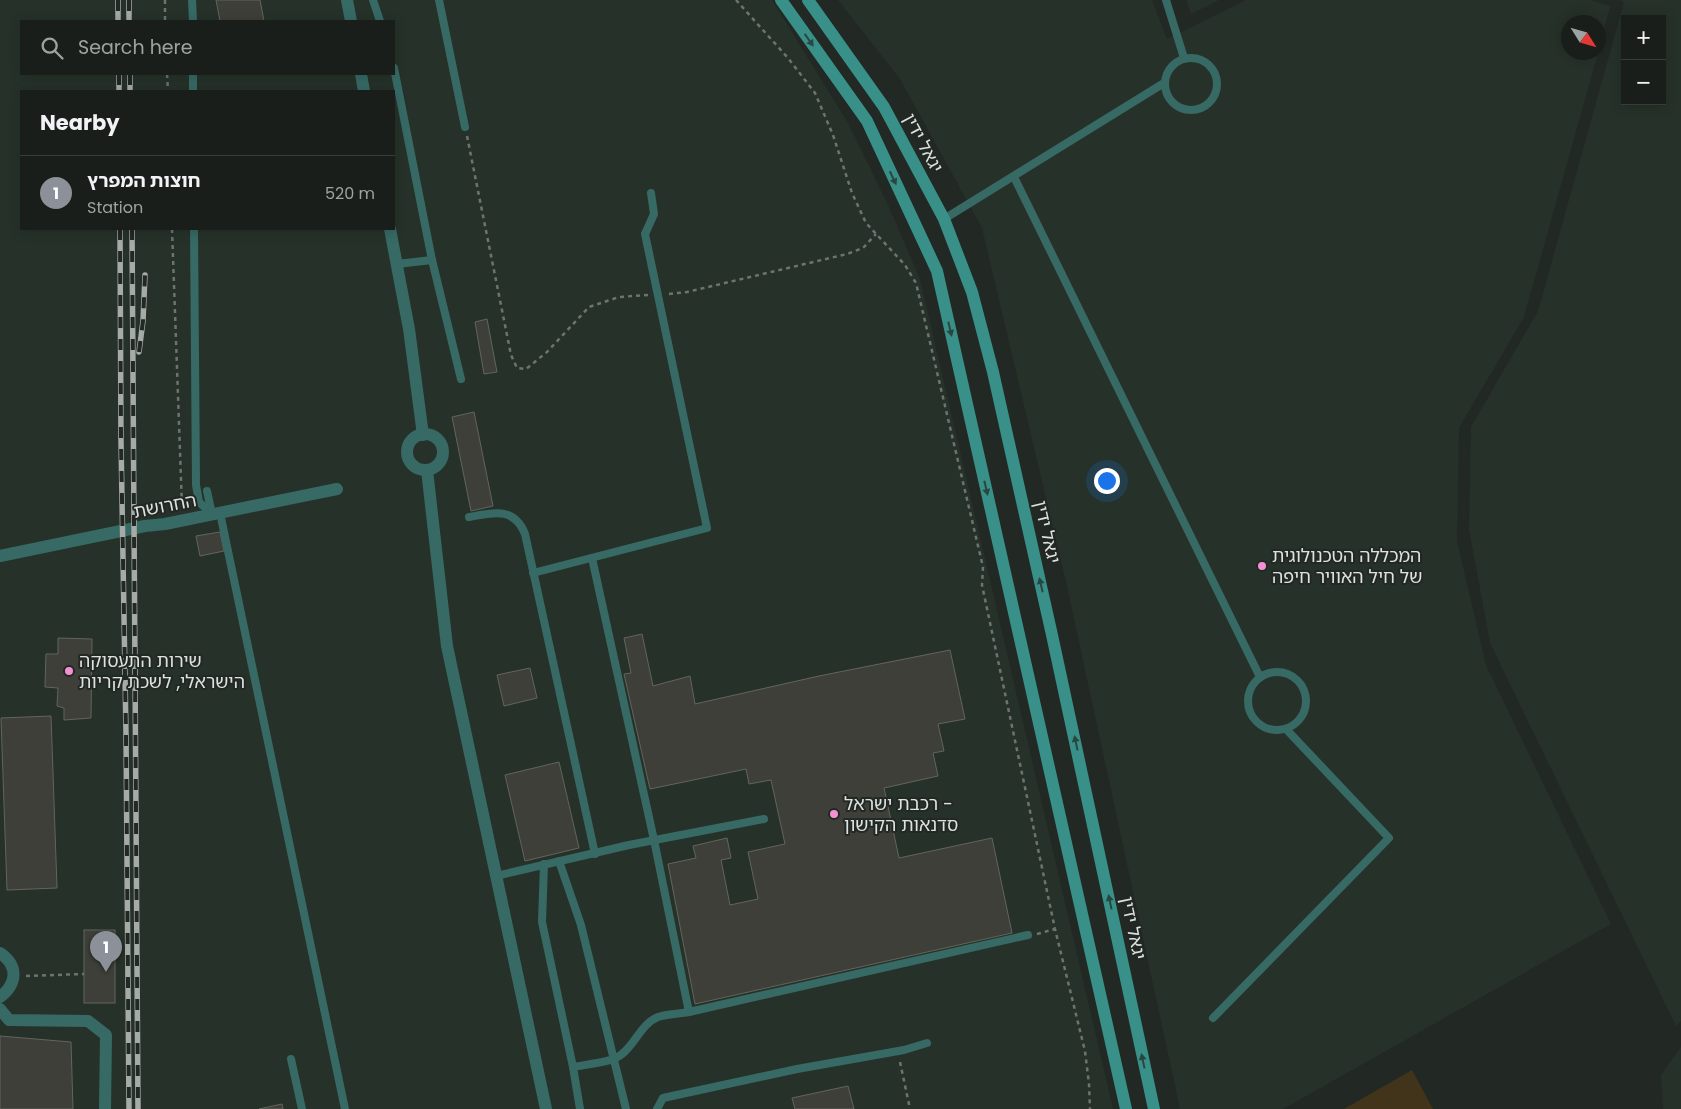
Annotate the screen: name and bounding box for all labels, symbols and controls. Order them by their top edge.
north arrow [1561,15,1606,60]
map controls [1621,15,1666,105]
button: + [1621,15,1666,60]
search box [20,20,395,75]
one-way arrow [804,33,814,47]
icon: search [38,34,66,62]
text: Search here [78,34,192,61]
button: − [1621,60,1666,105]
text: Nearby [40,108,120,137]
street label: יגאל ידין [897,109,949,177]
text: חוצות המפרץ [87,167,201,194]
one-way arrow [890,171,898,185]
text: 1 [53,182,59,205]
text: 520 m [325,182,375,205]
text: Station [87,196,143,219]
one-way arrow [946,322,954,337]
your location [1094,468,1120,494]
one-way arrow [982,480,990,495]
street label: החרושת [131,487,198,524]
street label: יגאל ידין [1028,498,1067,566]
place label: המכללה הטכנולוגית של חיל האוויר חיפה [1272,543,1422,589]
marker: המכללה הטכנולוגית של חיל האוויר חיפה [1256,560,1268,572]
one-way arrow [1037,577,1045,592]
place label: שירות התעסוקה הישראלי, לשכת קריות [79,648,245,694]
marker: שירות התעסוקה הישראלי, לשכת קריות [63,665,75,677]
one-way arrow [1071,735,1079,751]
place label: רכבת ישראל - סדנאות הקישון [844,791,958,837]
marker: רכבת ישראל - סדנאות הקישון [828,808,840,820]
one-way arrow [1105,894,1113,910]
street label: יגאל ידין [1115,894,1152,962]
pin: 1 [90,931,122,972]
one-way arrow [1139,1053,1147,1069]

